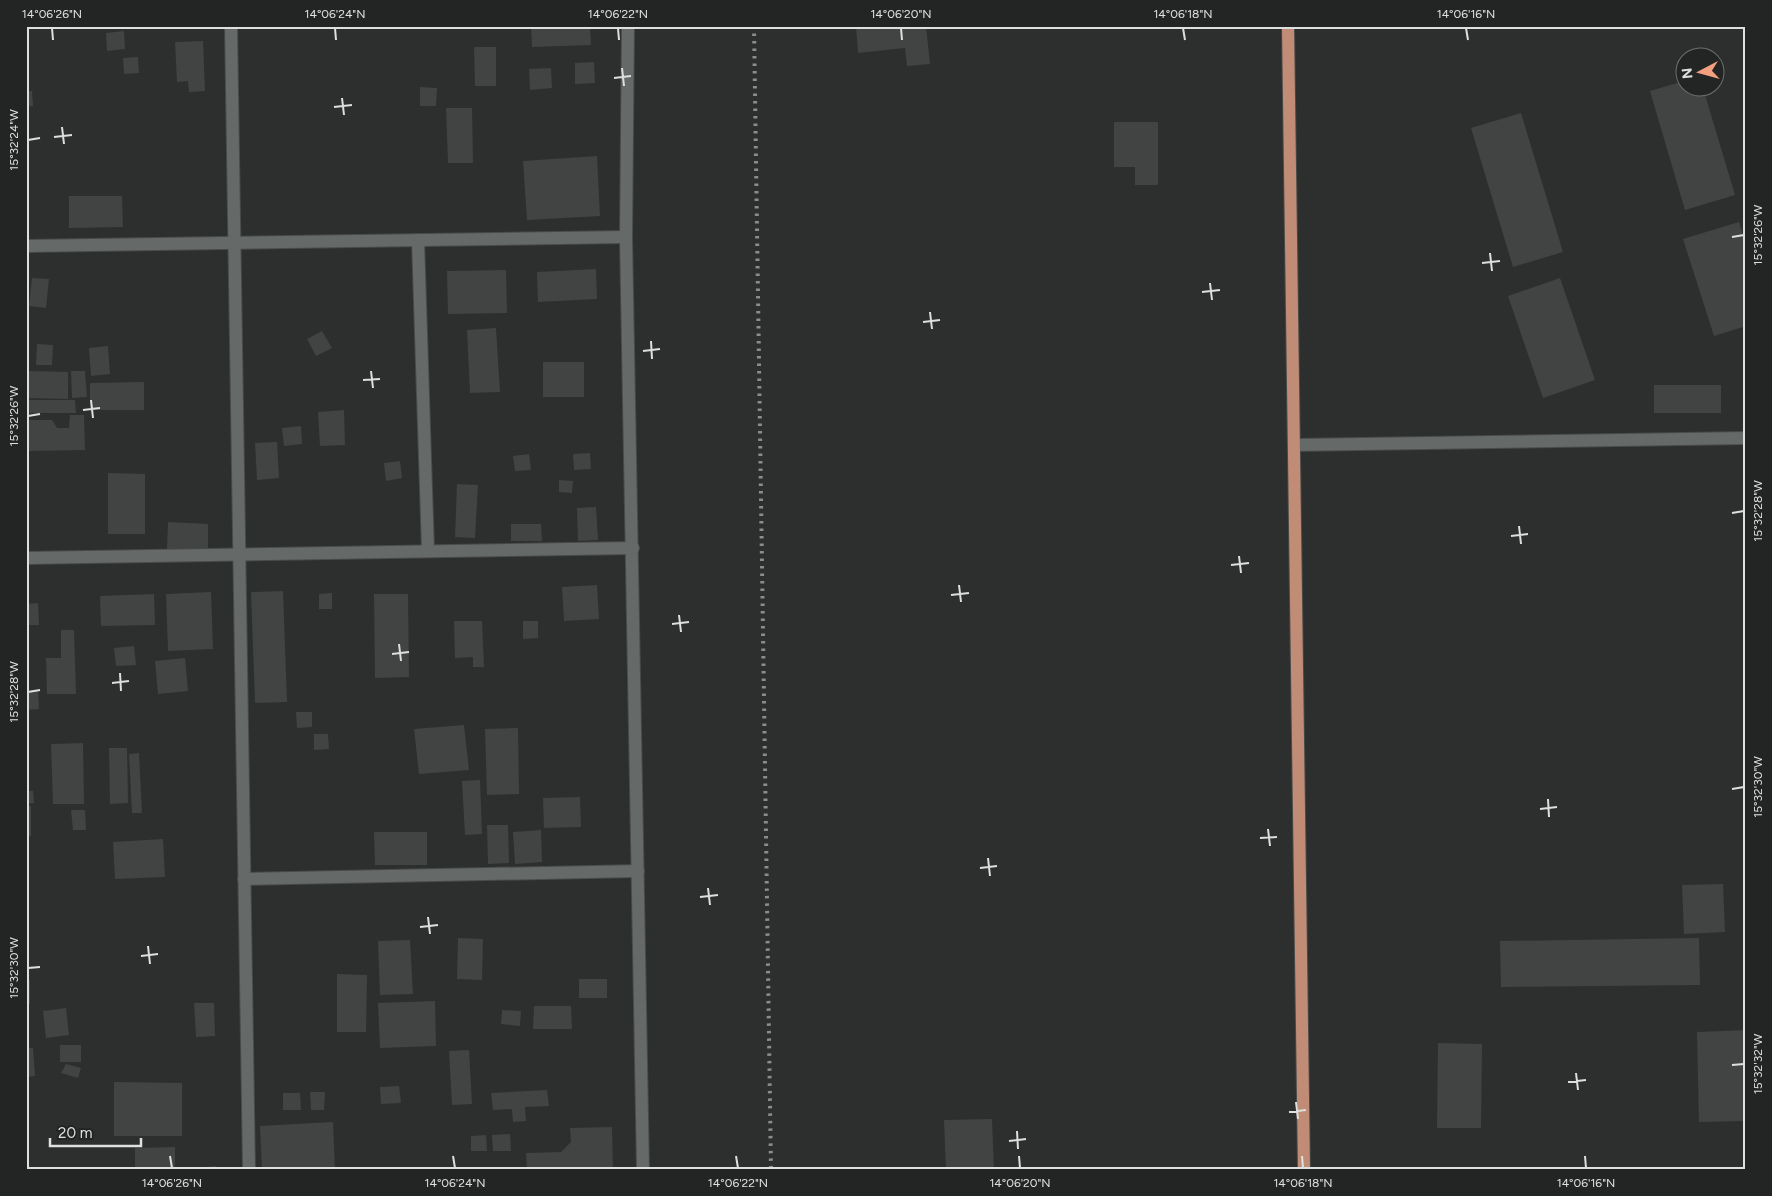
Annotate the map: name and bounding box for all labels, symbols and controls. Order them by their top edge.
text: 14°06'26"N [22,7,82,21]
text: 14°06'24"N [304,7,366,21]
text: 14°06'22"N [588,7,648,21]
text: 14°06'20"N [870,7,932,21]
text: 14°06'18"N [1153,7,1213,21]
text: 14°06'16"N [1437,7,1495,21]
north arrow [1674,48,1724,98]
text: N [1679,67,1697,80]
text: 15°32'24"W [7,109,21,171]
text: 15°32'26"W [1751,204,1765,265]
text: 15°32'26"W [7,385,21,446]
text: 15°32'28"W [1751,480,1765,542]
text: 15°32'28"W [7,661,21,723]
text: 15°32'30"W [1751,756,1765,818]
text: 15°32'30"W [7,937,21,999]
text: 15°32'32"W [1751,1033,1765,1094]
scale bar [50,1116,141,1148]
text: 20 m [58,1124,92,1142]
text: 14°06'26"N [142,1176,202,1190]
text: 14°06'24"N [424,1176,486,1190]
text: 14°06'22"N [708,1176,768,1190]
text: 14°06'20"N [989,1176,1051,1190]
text: 14°06'18"N [1273,1176,1333,1190]
text: 14°06'16"N [1557,1176,1615,1190]

